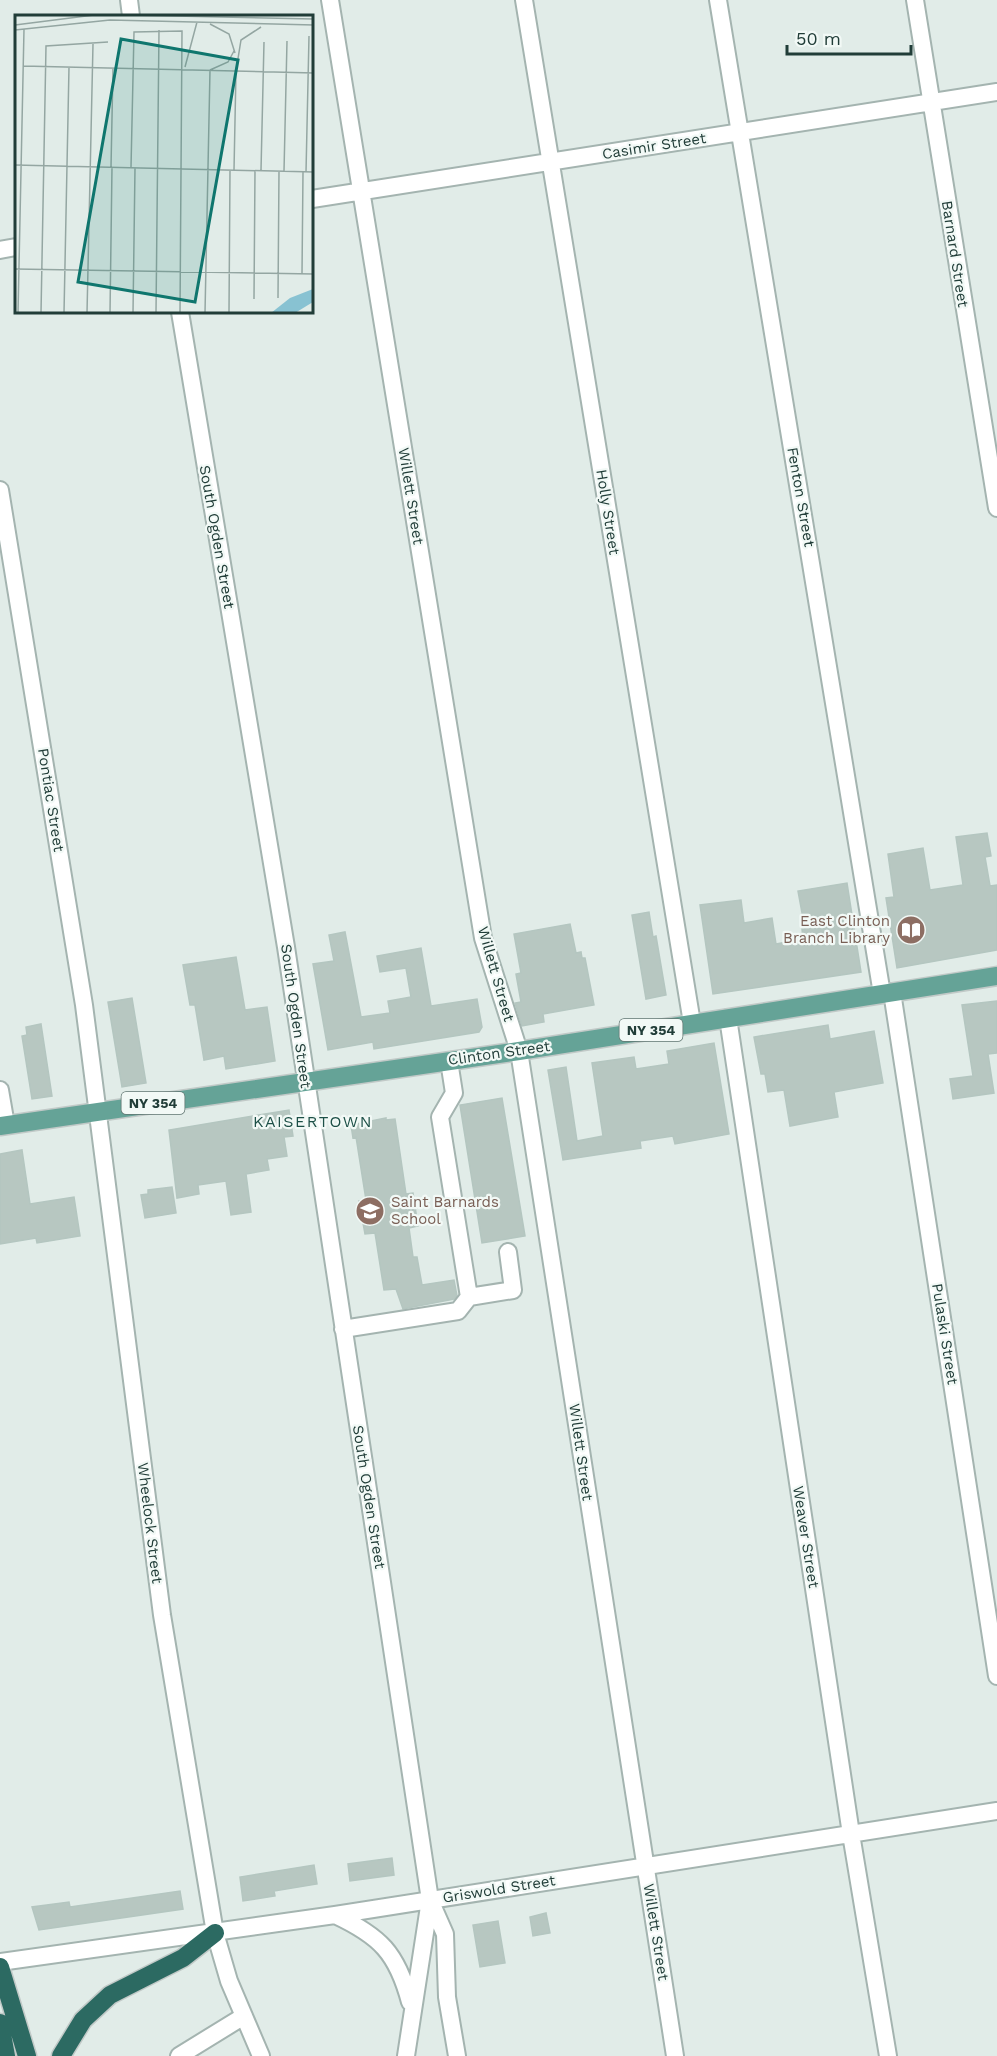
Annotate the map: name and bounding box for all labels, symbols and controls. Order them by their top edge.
inset map [15,15,314,314]
scale bar [787,18,912,56]
text: 50 m [796,28,841,49]
street label: Casimir Street [601,129,708,163]
street label: Barnard Street [938,199,972,309]
street label: Willett Street [394,446,428,546]
street label: Fenton Street [783,446,819,549]
street label: South Ogden Street [196,464,239,611]
street label: Holly Street [592,468,624,557]
street label: Pontiac Street [34,747,68,854]
place label: East Clinton Branch Library [783,912,890,947]
library icon: East Clinton Branch Library [895,914,927,946]
street label: Willett Street [474,924,518,1024]
street label: South Ogden Street [277,943,315,1090]
road number: NY 354 [620,1019,682,1041]
street label: Clinton Street [447,1037,552,1069]
road number: NY 354 [122,1092,184,1114]
district label: KAISERTOWN [253,1112,373,1131]
place label: Saint Barnards School [391,1193,499,1228]
school or university icon: Saint Barnards School [354,1195,386,1227]
street label: Pulaski Street [928,1282,962,1387]
street label: Willett Street [565,1402,597,1502]
street label: South Ogden Street [349,1424,389,1571]
street label: Wheelock Street [134,1462,166,1585]
street label: Weaver Street [789,1485,823,1590]
street label: Griswold Street [441,1871,557,1907]
street label: Willett Street [639,1882,673,1982]

